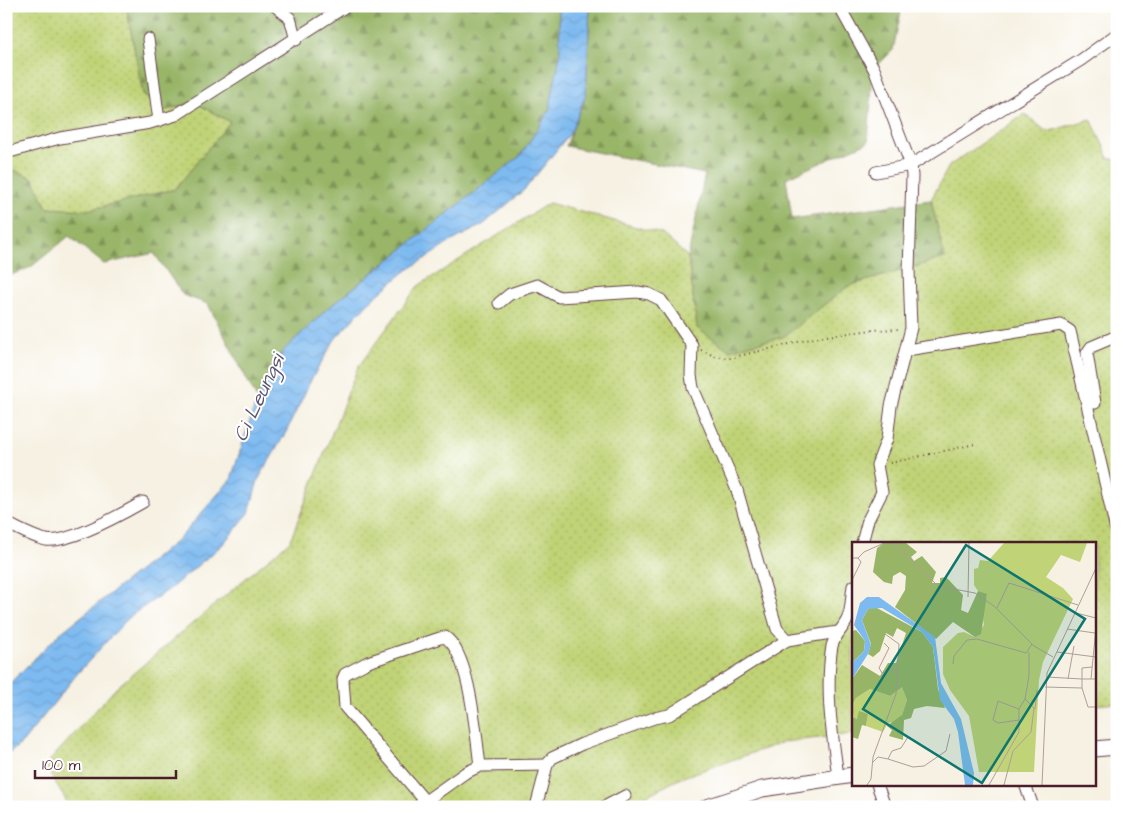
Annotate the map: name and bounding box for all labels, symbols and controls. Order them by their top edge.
water label: Ci Leungsi [227,347,294,447]
inset map [852,542,1096,786]
scale bar [35,748,176,780]
text: 100 m [42,755,81,776]

